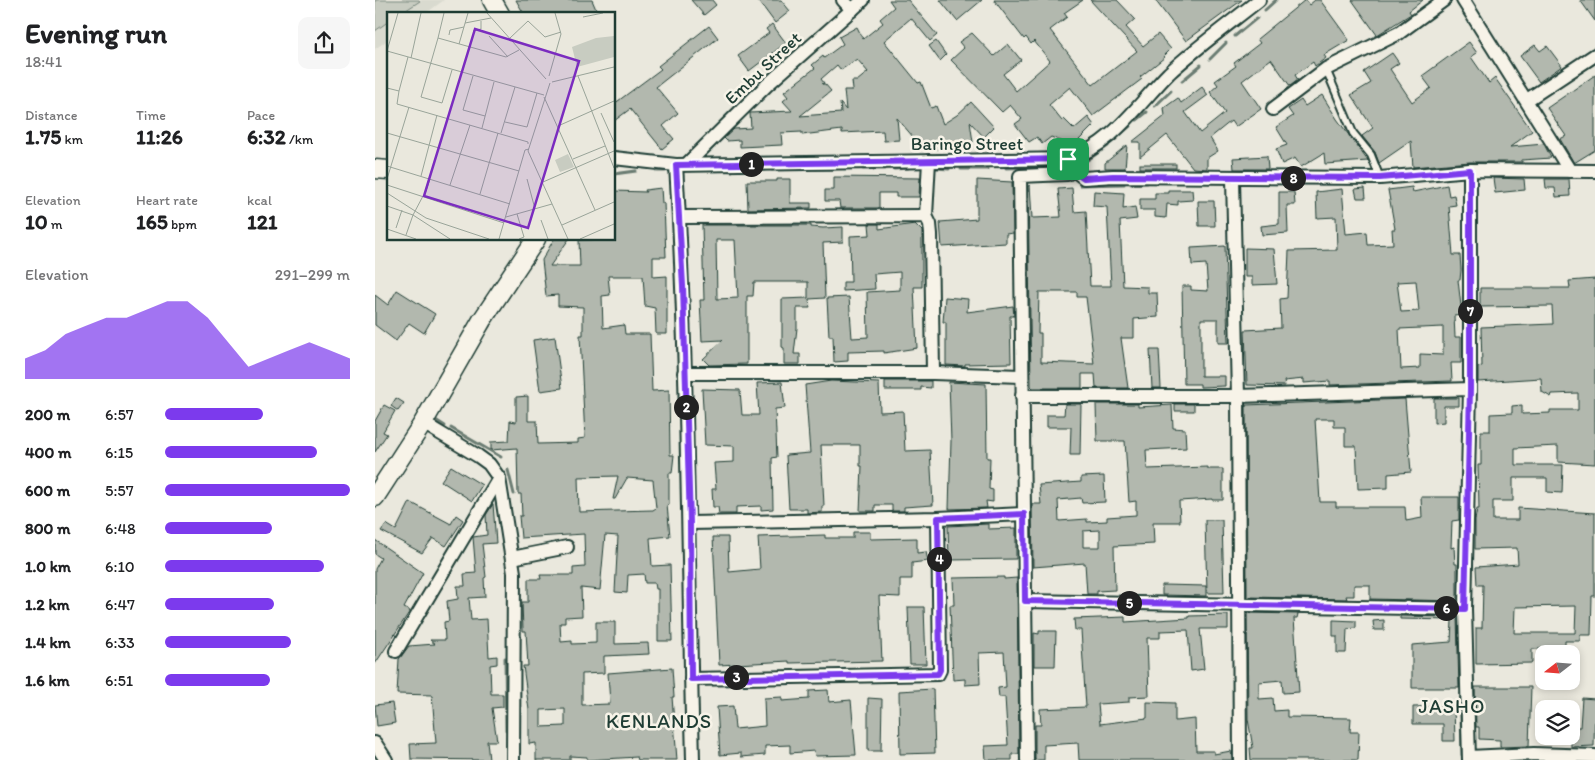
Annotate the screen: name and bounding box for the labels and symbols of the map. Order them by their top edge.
inset map [387,12,615,240]
street label: Embu Street [720,27,806,109]
street label: Baringo Street [911,133,1023,155]
pin [1047,138,1089,180]
pin: 1 [739,152,763,176]
pin: 8 [1281,166,1305,190]
pin: 7 [1457,298,1483,324]
pin: 2 [673,394,699,420]
pin: 4 [927,546,951,572]
pin: 5 [1117,590,1141,616]
pin: 6 [1433,596,1459,620]
north arrow [1535,645,1580,690]
pin: 3 [723,664,749,690]
district label: JASHO [1419,694,1485,718]
district label: KENLANDS [606,709,712,733]

